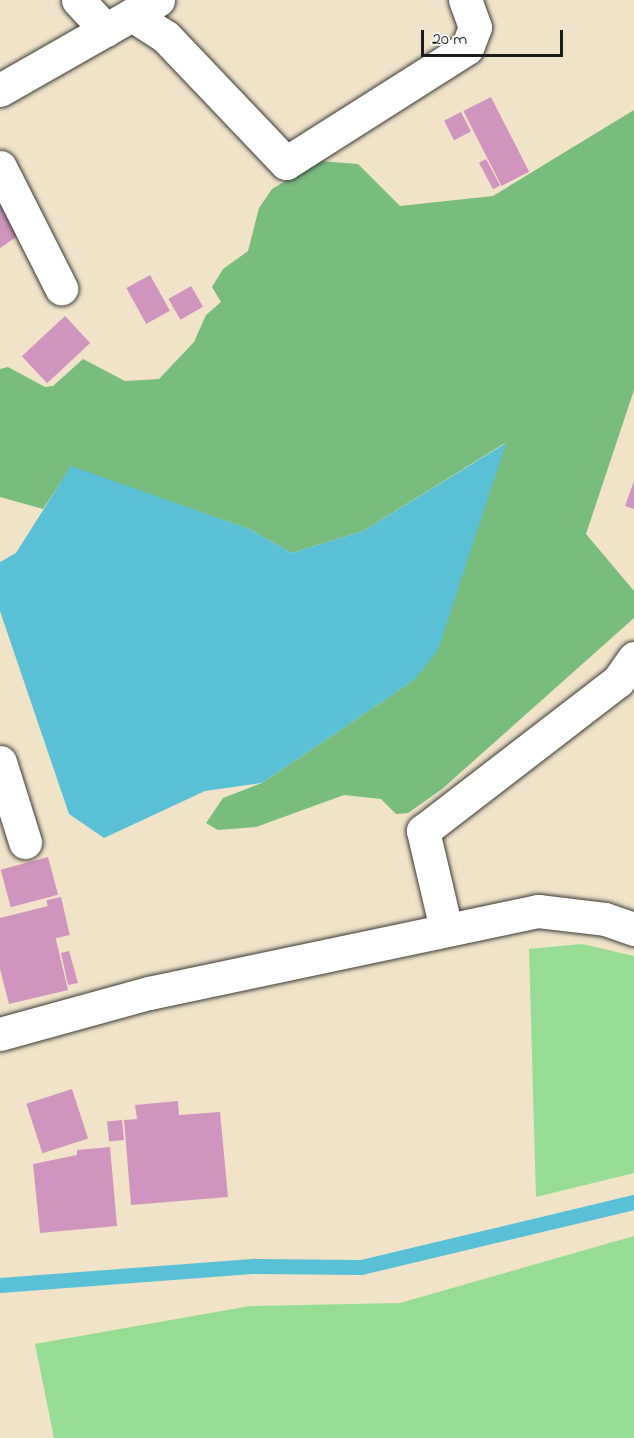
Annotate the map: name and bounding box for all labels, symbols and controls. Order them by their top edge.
scale bar [424,18,566,56]
text: 20 m [432,27,467,53]

